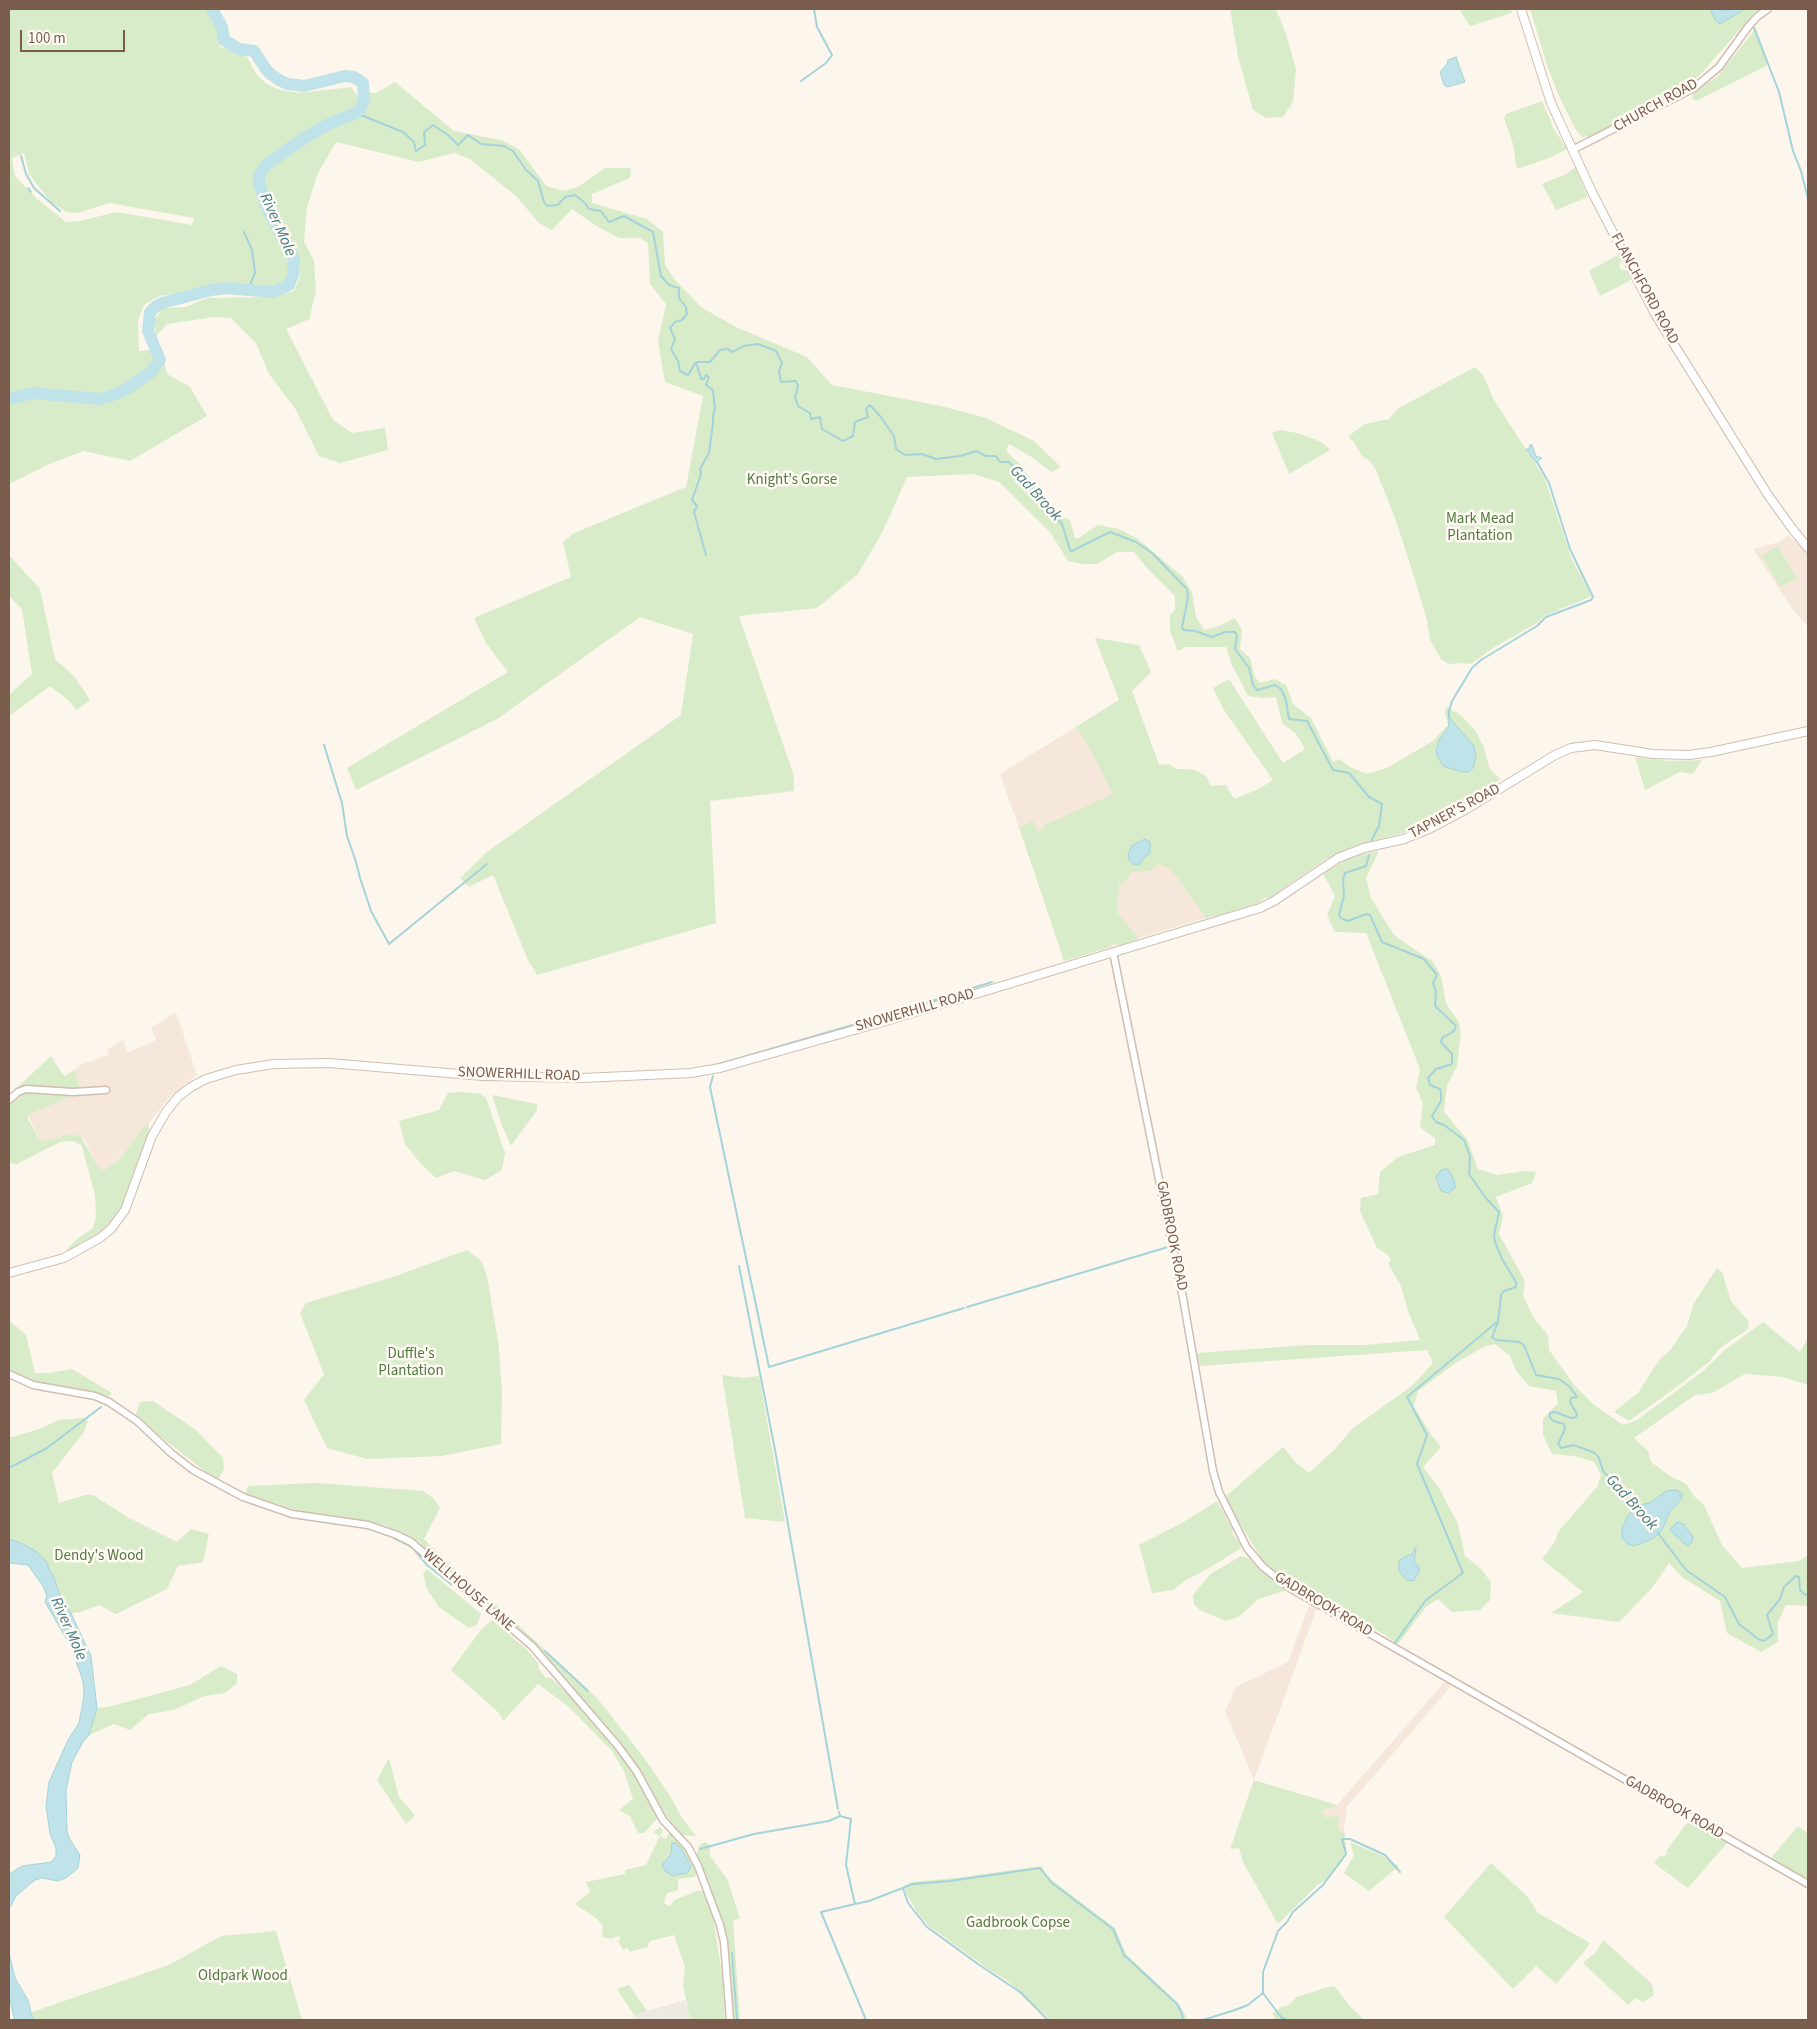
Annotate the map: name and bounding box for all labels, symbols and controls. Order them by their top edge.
scale bar [22,20,128,52]
text: 100 m [28,28,66,49]
street label: CHURCH ROAD [1611,75,1701,137]
water label: River Mole [255,190,299,260]
street label: FLANCHFORD ROAD [1606,230,1682,348]
water label: Gad Brook [1005,462,1065,526]
park label: Knight's Gorse [747,472,837,490]
park label: Mark Mead Plantation [1446,511,1514,546]
street label: TAPNER'S ROAD [1406,780,1504,844]
street label: SNOWERHILL ROAD [853,985,977,1037]
street label: SNOWERHILL ROAD [457,1064,581,1086]
street label: GADBROOK ROAD [1152,1180,1190,1292]
park label: Duffle's Plantation [378,1346,444,1381]
water label: Gad Brook [1601,1471,1661,1535]
street label: WELLHOUSE LANE [418,1546,518,1636]
park label: Dendy's Wood [54,1548,144,1566]
street label: GADBROOK ROAD [1271,1569,1375,1641]
water label: River Mole [46,1594,90,1664]
street label: GADBROOK ROAD [1621,1772,1727,1844]
park label: Gadbrook Copse [966,1915,1070,1933]
park label: Oldpark Wood [198,1968,288,1986]

